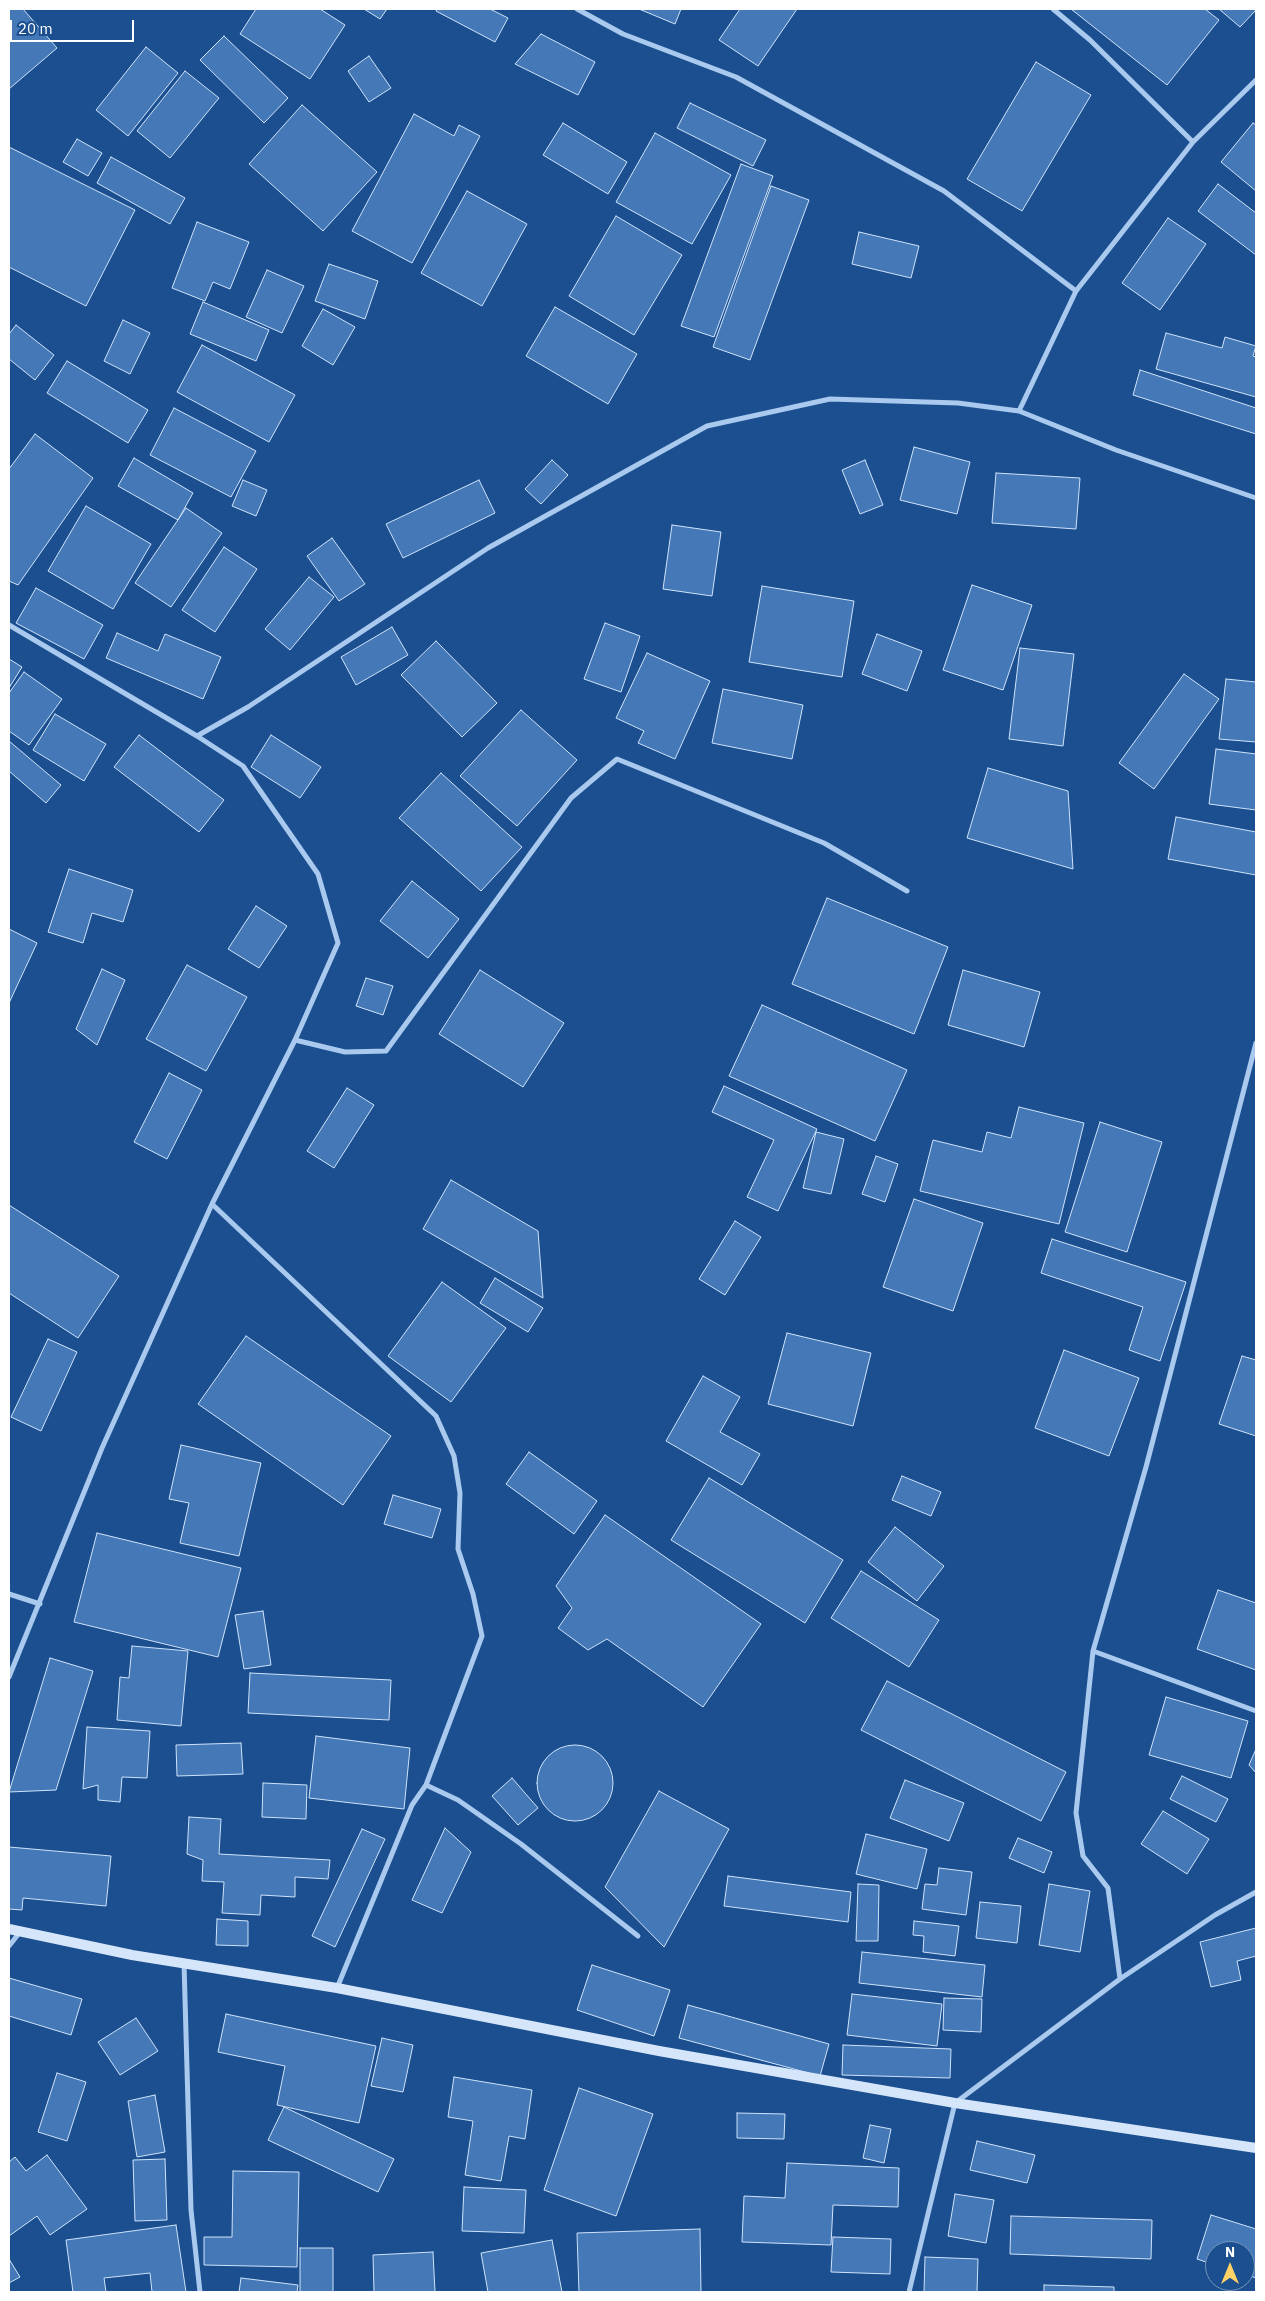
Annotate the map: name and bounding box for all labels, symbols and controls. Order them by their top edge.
scale bar [12,10,136,42]
text: 20 m [18,19,53,38]
north arrow [1205,2241,1255,2291]
text: N [1225,2243,1235,2261]

